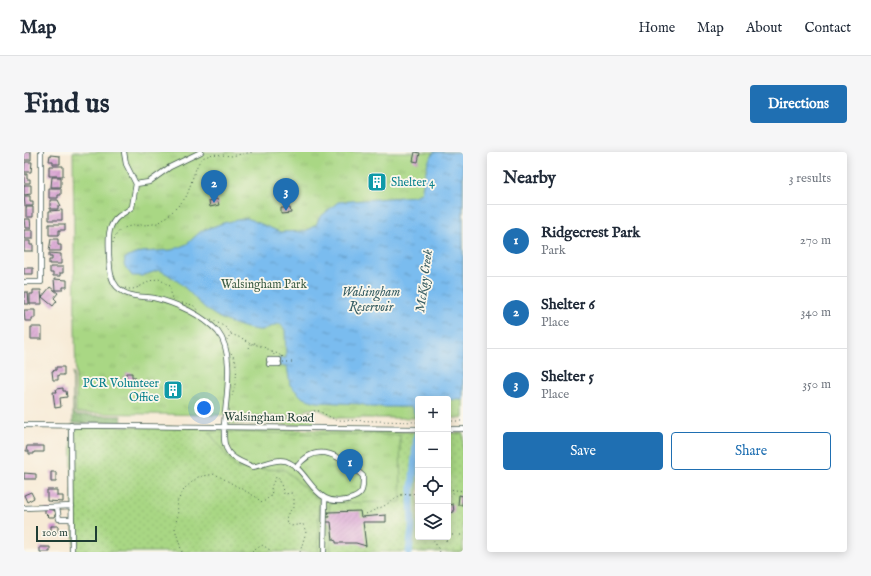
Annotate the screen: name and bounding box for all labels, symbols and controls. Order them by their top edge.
text: Map [20,16,56,40]
text: Home [639,19,675,37]
text: Map [697,19,724,37]
text: About [746,19,782,37]
text: Contact [804,19,851,37]
button: Directions [750,85,847,123]
text: Find us [24,87,110,122]
text: Nearby [503,168,556,189]
pin: 2 [201,170,227,203]
text: 3 results [789,170,831,187]
building icon: Shelter 4 [366,171,388,193]
place label: Shelter 4 [391,175,435,190]
pin: 3 [273,178,299,211]
text: Ridgecrest Park [541,223,640,242]
text: 1 [514,232,518,249]
text: 270 m [800,232,831,249]
text: Park [541,242,566,259]
water label: McKay Creek [412,248,437,314]
park label: Walsingham Park [221,277,307,292]
water label: Walsingham Reservoir [342,284,400,316]
text: Shelter 6 [541,295,595,314]
text: 2 [513,304,519,321]
text: 340 m [801,304,831,321]
text: Place [541,314,569,331]
text: Shelter 5 [541,367,594,386]
place label: PCR Volunteer Office [83,376,160,405]
text: 3 [514,376,518,393]
text: 350 m [802,376,831,393]
building icon: PCR Volunteer Office [162,379,184,401]
text: Place [541,386,569,403]
map controls [415,396,451,540]
button: + [415,396,451,432]
your location [194,398,214,418]
street label: Walsingham Road [224,409,315,426]
button: − [415,432,451,468]
button: Save [503,432,663,470]
button: Share [671,432,831,470]
pin: 1 [337,449,363,482]
button: locate [415,468,451,504]
button: layers [415,504,451,540]
scale bar [36,524,97,543]
text: 100 m [42,526,68,540]

